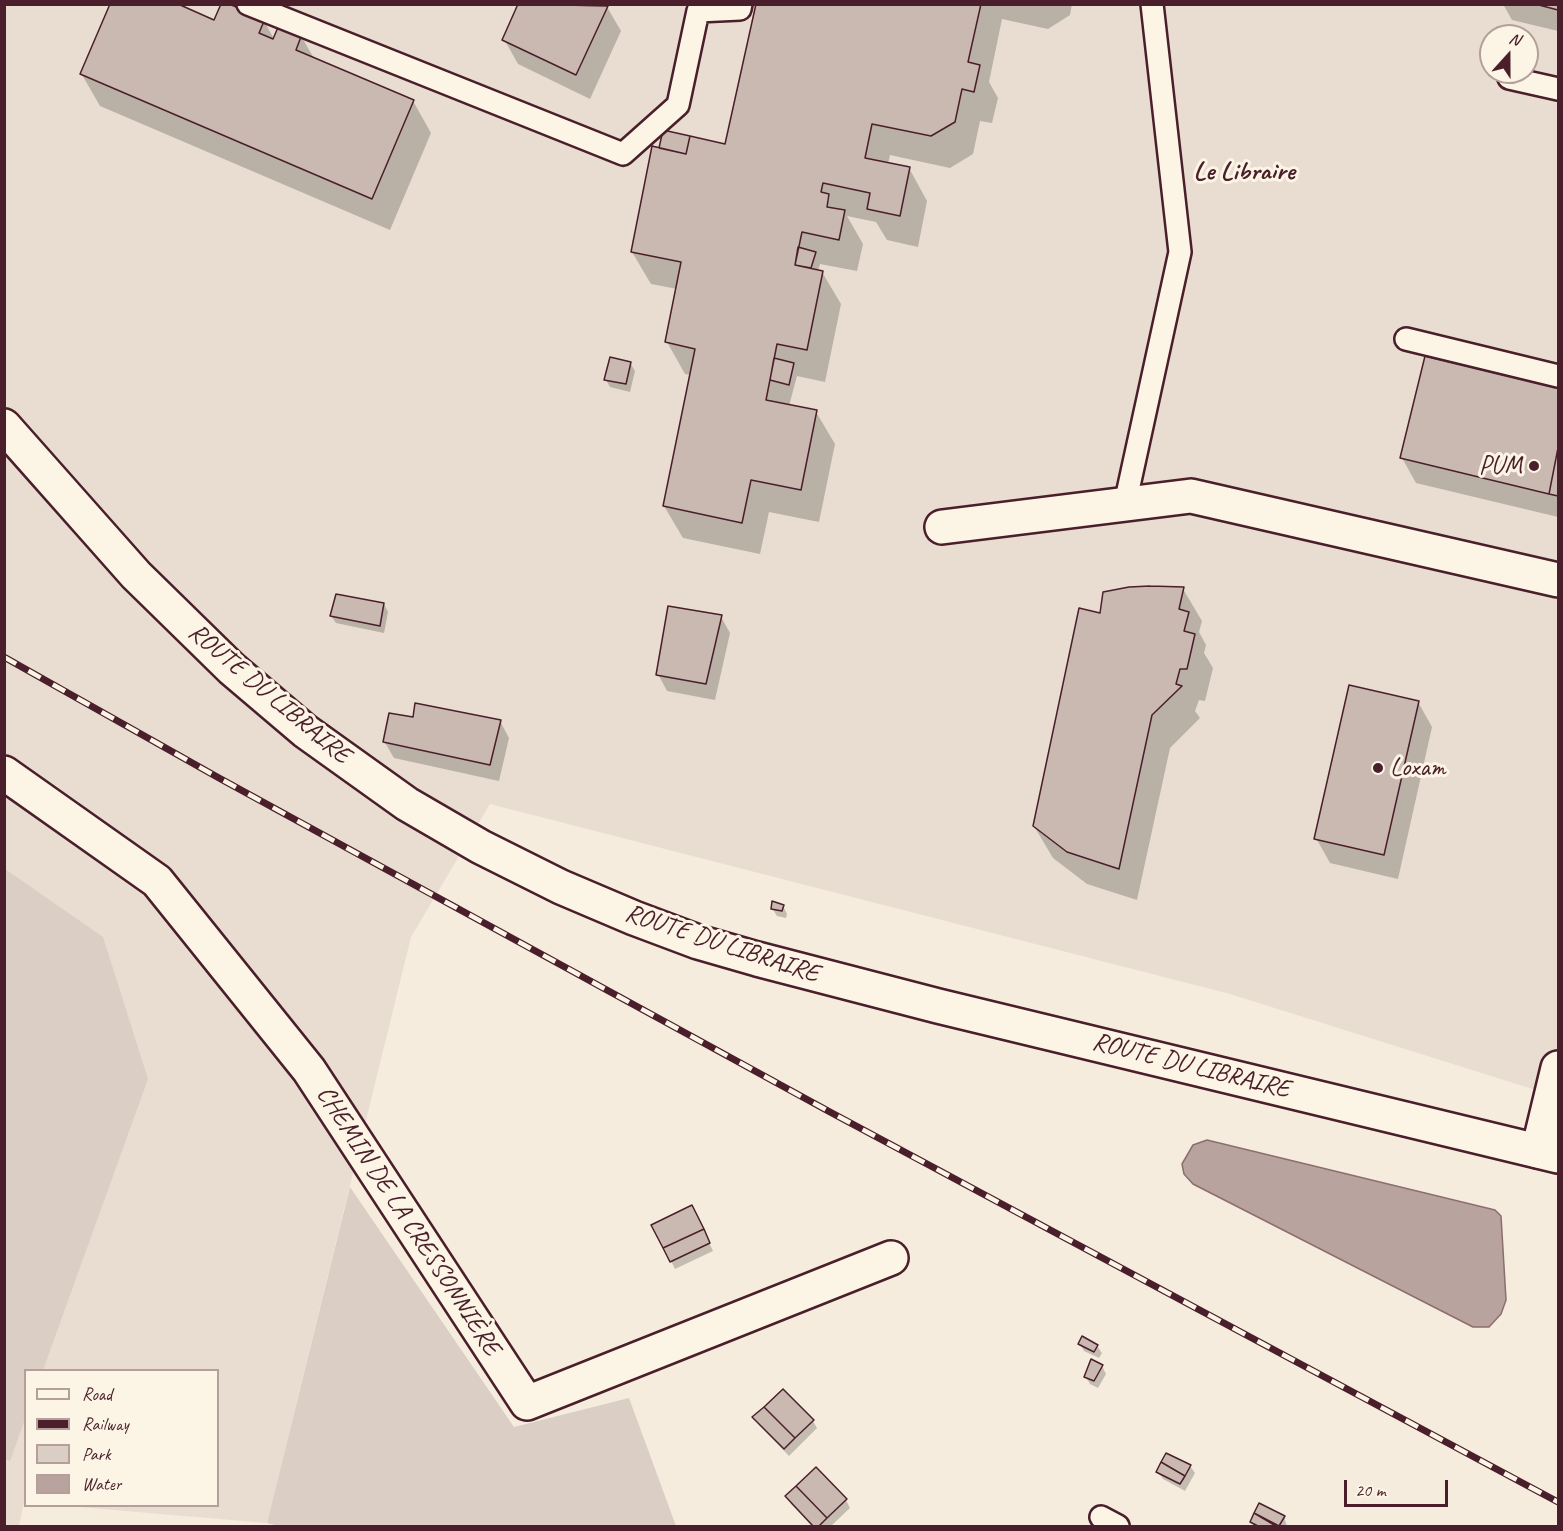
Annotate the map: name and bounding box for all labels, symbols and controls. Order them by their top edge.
north arrow [1479,24,1539,84]
text: N [1507,28,1523,50]
district label: Le Libraire [1194,156,1294,188]
place label: PUM [1479,450,1522,482]
marker: PUM [1527,459,1541,473]
street label: ROUTE DU LIBRAIRE [182,617,356,771]
place label: Loxam [1390,752,1446,784]
marker: Loxam [1371,761,1385,775]
street label: ROUTE DU LIBRAIRE [621,898,823,990]
street label: ROUTE DU LIBRAIRE [1089,1026,1293,1106]
street label: CHEMIN DE LA CRESSONNIÈRE [309,1080,507,1362]
legend [24,1369,219,1507]
text: Road [82,1383,112,1405]
text: Railway [82,1413,129,1435]
text: Park [82,1443,111,1465]
scale bar [1347,1468,1450,1506]
text: Water [82,1473,121,1495]
text: 20 m [1355,1479,1386,1501]

